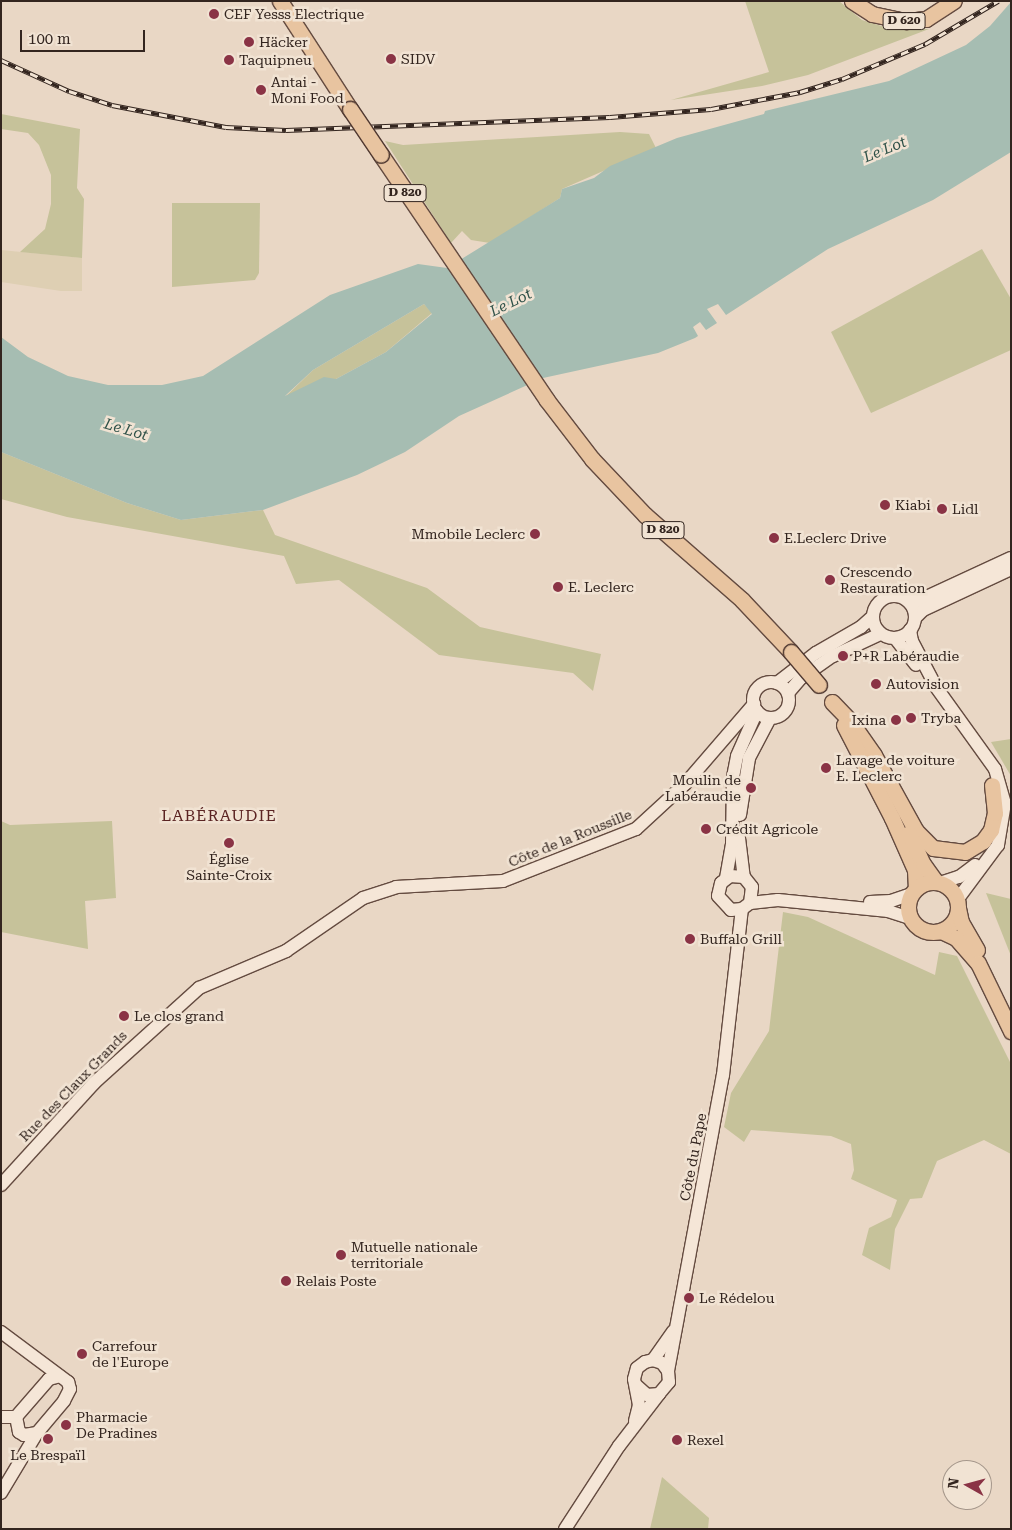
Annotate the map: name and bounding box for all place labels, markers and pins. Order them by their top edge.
place label: CEF Yesss Electrique [224,6,364,22]
marker: CEF Yesss Electrique [208,8,220,20]
place label: Häcker [259,34,308,50]
marker: Häcker [243,36,255,48]
place label: SIDV [401,51,435,67]
place label: Taquipneu [239,52,312,68]
marker: SIDV [385,53,397,65]
marker: Taquipneu [223,54,235,66]
place label: Antai - Moni Food [271,74,344,106]
marker: Antai - Moni Food [255,84,267,96]
place label: Kiabi [895,497,931,513]
marker: Kiabi [879,499,891,511]
place label: Lidl [952,501,978,517]
marker: Lidl [936,503,948,515]
place label: Mmobile Leclerc [411,526,525,542]
marker: Mmobile Leclerc [529,528,541,540]
place label: E.Leclerc Drive [784,530,886,546]
marker: E.Leclerc Drive [768,532,780,544]
place label: Crescendo Restauration [840,564,926,596]
marker: Crescendo Restauration [824,574,836,586]
place label: E. Leclerc [568,579,634,595]
marker: E. Leclerc [552,581,564,593]
place label: P+R Labéraudie [853,648,959,664]
marker: P+R Labéraudie [837,650,849,662]
place label: Autovision [886,676,959,692]
marker: Autovision [870,678,882,690]
place label: Tryba [921,710,961,726]
place label: Ixina [852,712,886,728]
marker: Tryba [905,712,917,724]
marker: Ixina [890,714,902,726]
place label: Lavage de voiture E. Leclerc [836,752,955,784]
marker: Lavage de voiture E. Leclerc [820,762,832,774]
place label: Moulin de Labéraudie [665,772,741,804]
marker: Moulin de Labéraudie [745,782,757,794]
place label: Crédit Agricole [716,821,818,837]
marker: Crédit Agricole [700,823,712,835]
marker: Église Sainte-Croix [223,837,235,849]
place label: Église Sainte-Croix [186,851,272,884]
place label: Buffalo Grill [700,931,782,947]
marker: Buffalo Grill [684,933,696,945]
place label: Le clos grand [134,1008,224,1024]
marker: Le clos grand [118,1010,130,1022]
place label: Mutuelle nationale territoriale [351,1239,478,1272]
marker: Mutuelle nationale territoriale [335,1249,347,1261]
place label: Relais Poste [296,1273,376,1289]
marker: Relais Poste [280,1275,292,1287]
place label: Le Rédelou [699,1290,774,1306]
marker: Le Rédelou [683,1292,695,1304]
place label: Carrefour de l'Europe [92,1338,169,1370]
marker: Carrefour de l'Europe [76,1348,88,1360]
place label: Pharmacie De Pradines [76,1409,157,1441]
marker: Pharmacie De Pradines [60,1419,72,1431]
place label: Rexel [687,1432,724,1448]
marker: Le Brespaïl [42,1433,54,1445]
marker: Rexel [671,1434,683,1446]
place label: Le Brespaïl [10,1447,86,1463]

